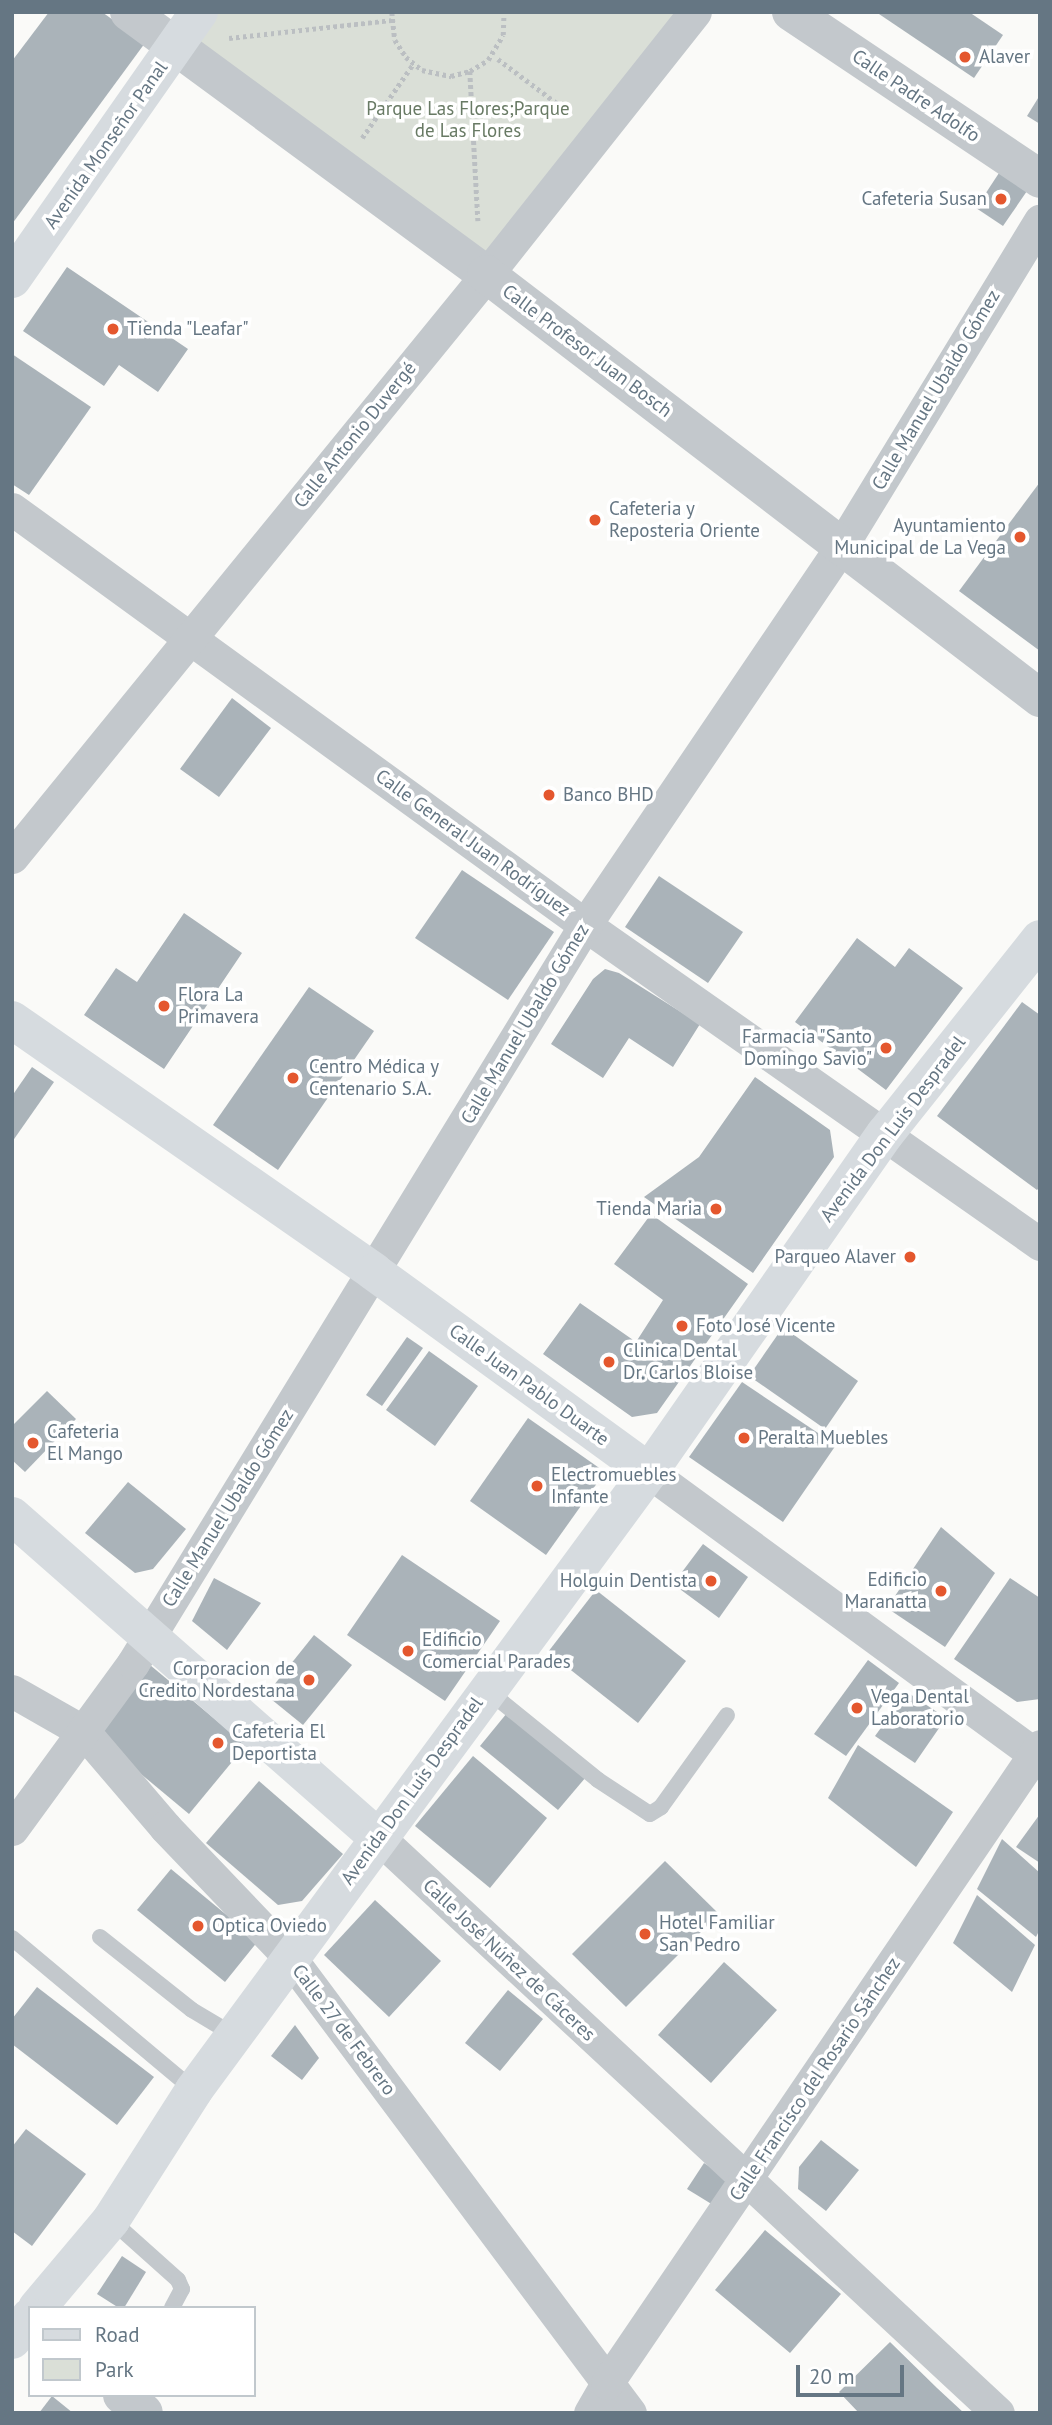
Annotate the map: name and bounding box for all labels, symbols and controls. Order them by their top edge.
street label: Calle Padre Adolfo [848,45,984,147]
place label: Alaver [979,46,1030,68]
marker: Alaver [957,49,973,65]
street label: Avenida Monseñor Panal [39,57,173,233]
park label: Parque Las Flores;Parque de Las Flores [366,98,570,142]
place label: Cafeteria Susan [861,188,987,210]
marker: Cafeteria Susan [993,191,1009,207]
street label: Calle Profesor Juan Bosch [498,280,676,422]
street label: Calle Manuel Ubaldo Gómez [867,286,1005,494]
place label: Tienda "Leafar" [127,318,250,340]
marker: Tienda "Leafar" [105,321,121,337]
street label: Calle Antonio Duvergé [289,357,421,513]
place label: Cafeteria y Reposteria Oriente [609,498,760,542]
marker: Cafeteria y Reposteria Oriente [587,512,603,528]
place label: Ayuntamiento Municipal de La Vega [834,515,1006,559]
marker: Ayuntamiento Municipal de La Vega [1012,529,1028,545]
street label: Calle General Juan Rodríguez [371,765,575,921]
place label: Banco BHD [563,784,654,806]
marker: Banco BHD [541,787,557,803]
street label: Calle Manuel Ubaldo Gómez [456,920,594,1128]
place label: Flora La Primavera [178,984,259,1028]
marker: Flora La Primavera [156,998,172,1014]
place label: Farmacia "Santo Domingo Savio" [741,1026,872,1070]
street label: Avenida Don Luis Despradel [816,1032,970,1226]
marker: Farmacia "Santo Domingo Savio" [878,1040,894,1056]
place label: Centro Médica y Centenario S.A. [309,1056,439,1100]
marker: Centro Médica y Centenario S.A. [283,1068,303,1088]
place label: Tienda Maria [596,1198,702,1220]
marker: Tienda Maria [708,1201,724,1217]
place label: Parqueo Alaver [774,1246,896,1268]
marker: Parqueo Alaver [902,1249,918,1265]
place label: Foto José Vicente [696,1315,836,1337]
marker: Foto José Vicente [674,1318,690,1334]
street label: Calle Juan Pablo Duarte [445,1319,613,1451]
place label: Clinica Dental Dr. Carlos Bloise [623,1340,755,1384]
marker: Clinica Dental Dr. Carlos Bloise [601,1354,617,1370]
street label: Calle Manuel Ubaldo Gómez [158,1405,298,1611]
place label: Cafeteria El Mango [47,1421,123,1465]
place label: Peralta Muebles [758,1427,888,1449]
marker: Peralta Muebles [736,1430,752,1446]
marker: Cafeteria El Mango [25,1435,41,1451]
place label: Electromuebles Infante [551,1464,677,1508]
marker: Electromuebles Infante [529,1478,545,1494]
place label: Edificio Maranatta [845,1569,927,1613]
place label: Holguin Dentista [560,1570,697,1592]
marker: Holguin Dentista [703,1573,719,1589]
marker: Edificio Maranatta [933,1583,949,1599]
place label: Edificio Comercial Parades [422,1629,571,1673]
marker: Edificio Comercial Parades [400,1643,416,1659]
place label: Corporacion de Credito Nordestana [139,1658,295,1702]
marker: Corporacion de Credito Nordestana [301,1672,317,1688]
place label: Vega Dental Laboratorio [871,1686,969,1730]
street label: Avenida Don Luis Despradel [336,1693,488,1889]
marker: Vega Dental Laboratorio [849,1700,865,1716]
place label: Cafeteria El Deportista [232,1721,325,1765]
marker: Cafeteria El Deportista [210,1735,226,1751]
street label: Calle José Núñez de Cáceres [418,1874,600,2046]
place label: Hotel Familiar San Pedro [659,1912,775,1956]
place label: Optica Oviedo [212,1915,327,1937]
marker: Optica Oviedo [190,1918,206,1934]
marker: Hotel Familiar San Pedro [637,1926,653,1942]
street label: Calle Francisco del Rosario Sánchez [725,1953,905,2205]
street label: Calle 27 de Febrero [287,1960,401,2100]
legend [28,2306,256,2397]
text: Road [95,2321,139,2348]
scale bar [800,2352,908,2396]
text: Park [95,2356,134,2383]
text: 20 m [809,2363,855,2390]

